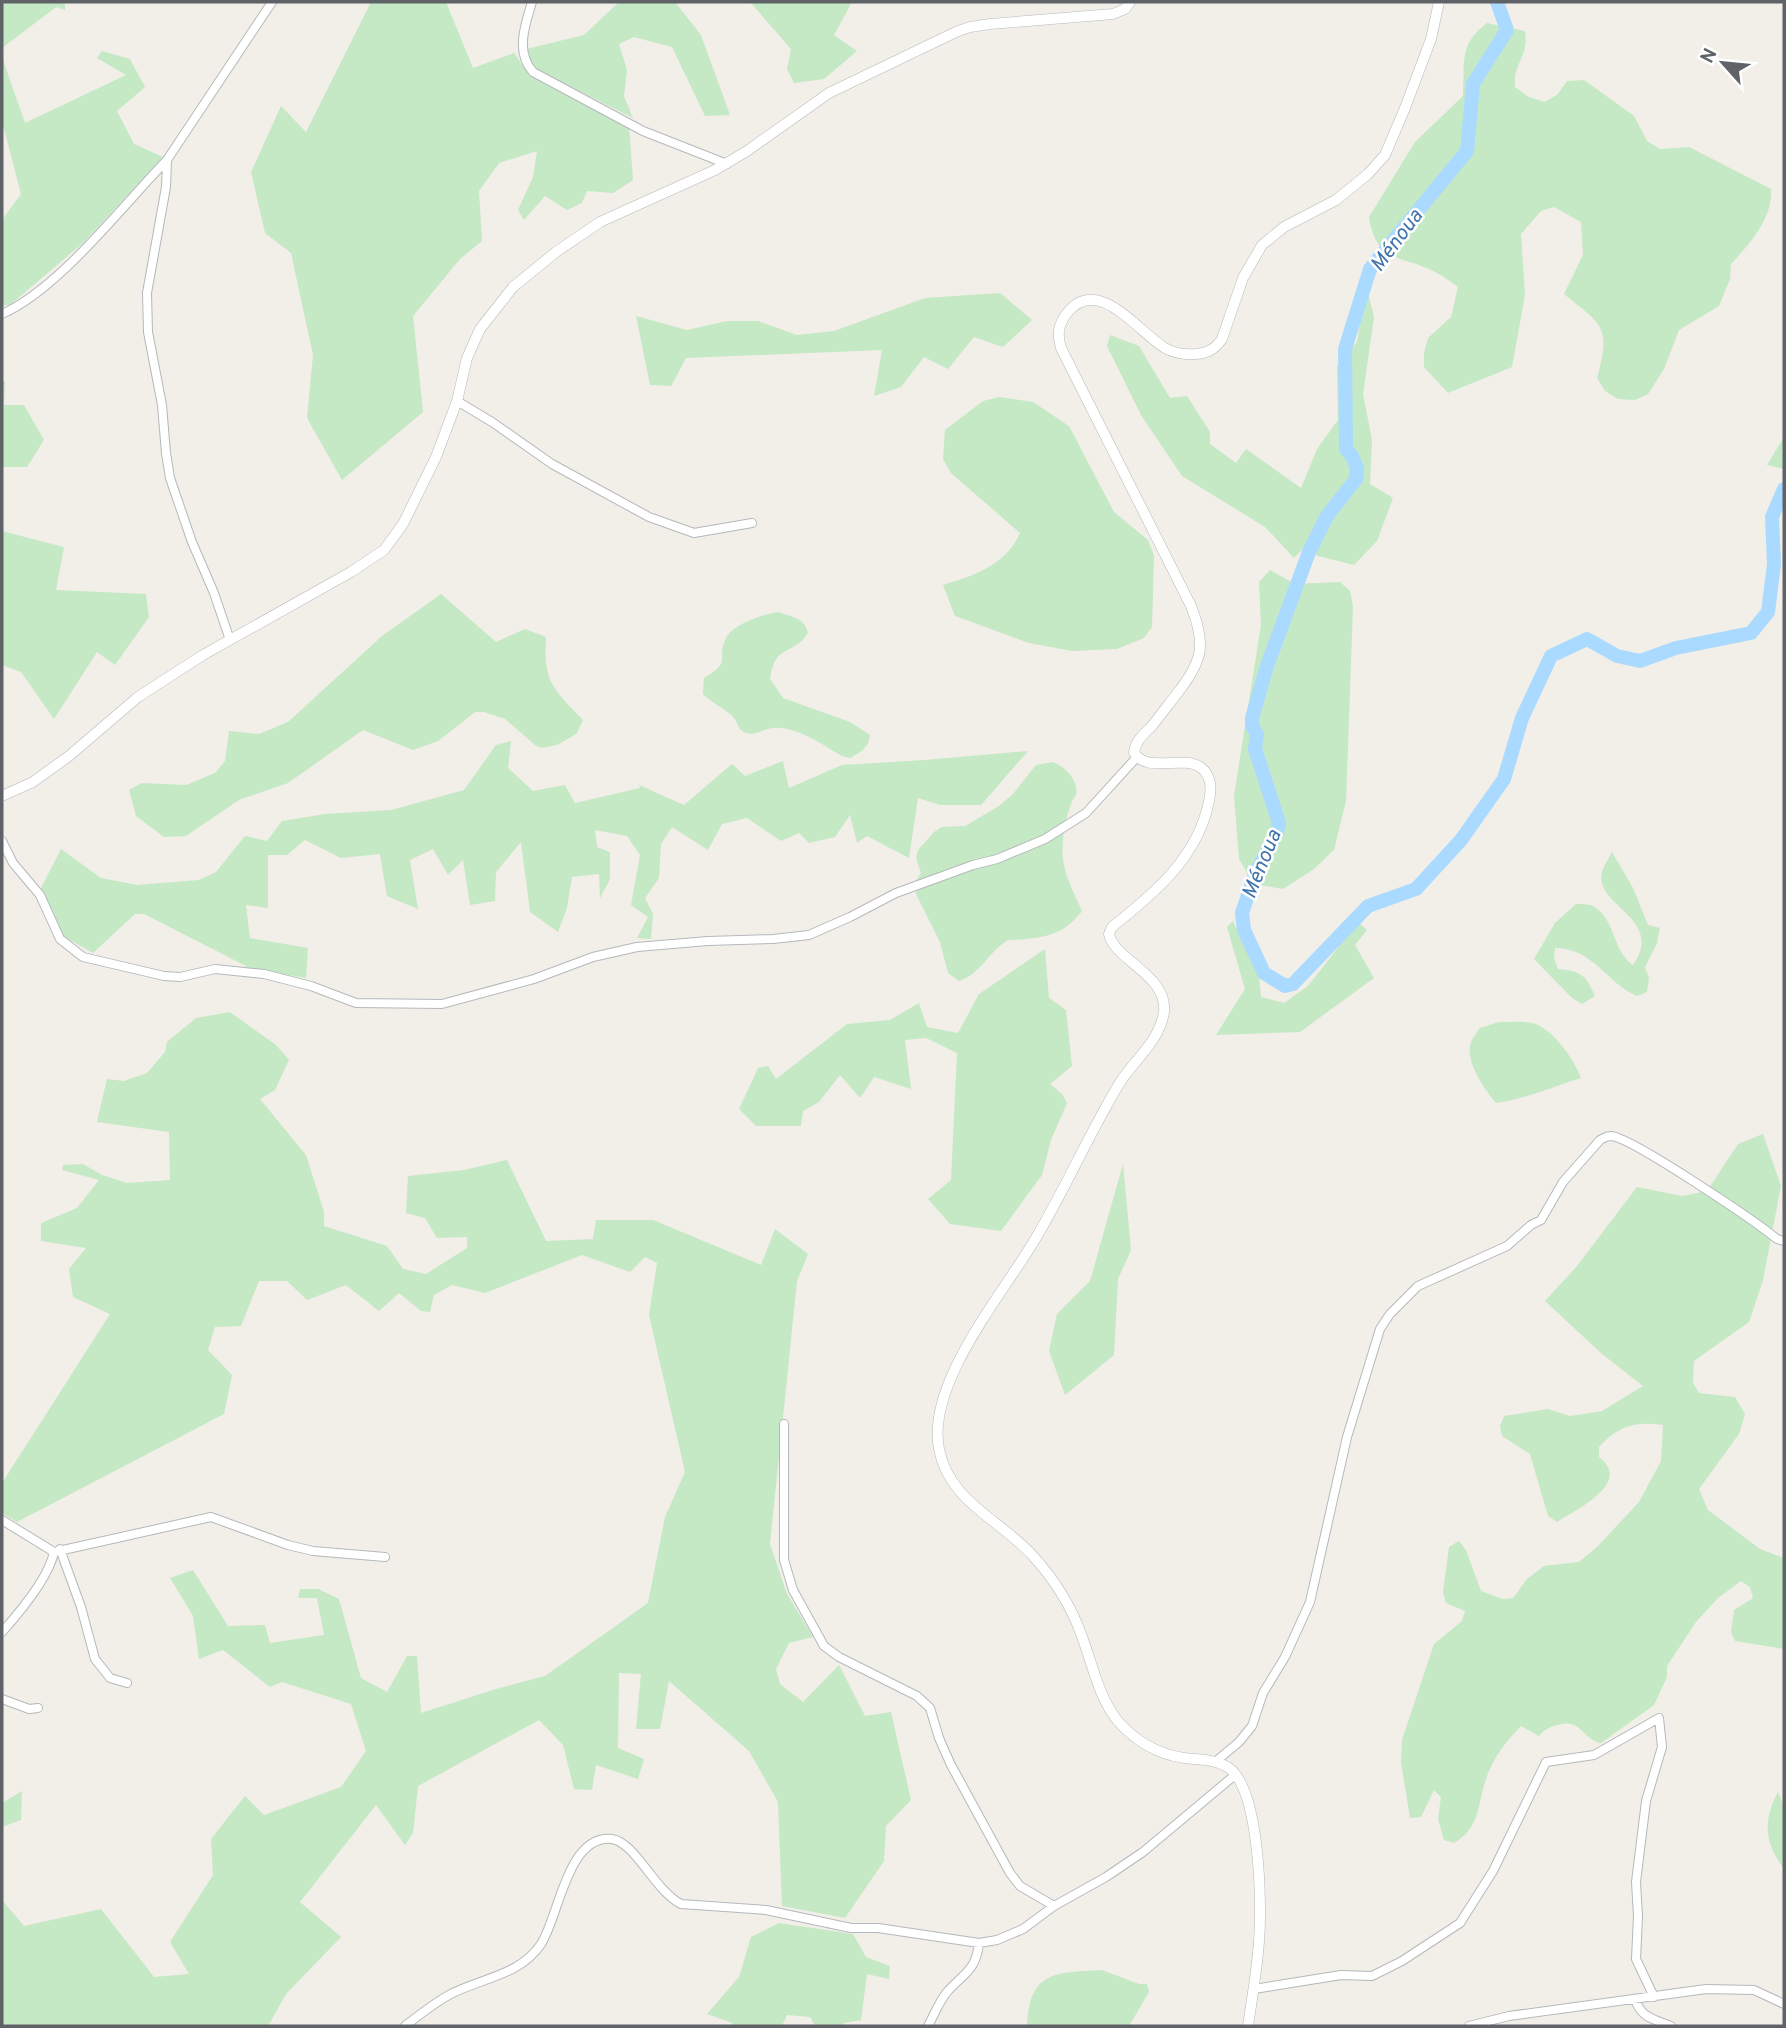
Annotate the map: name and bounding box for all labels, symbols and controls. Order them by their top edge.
north arrow [1688,28,1758,98]
text: N [1696,45,1723,68]
water label: Ménoua [1365,204,1430,278]
water label: Ménoua [1236,826,1288,903]

